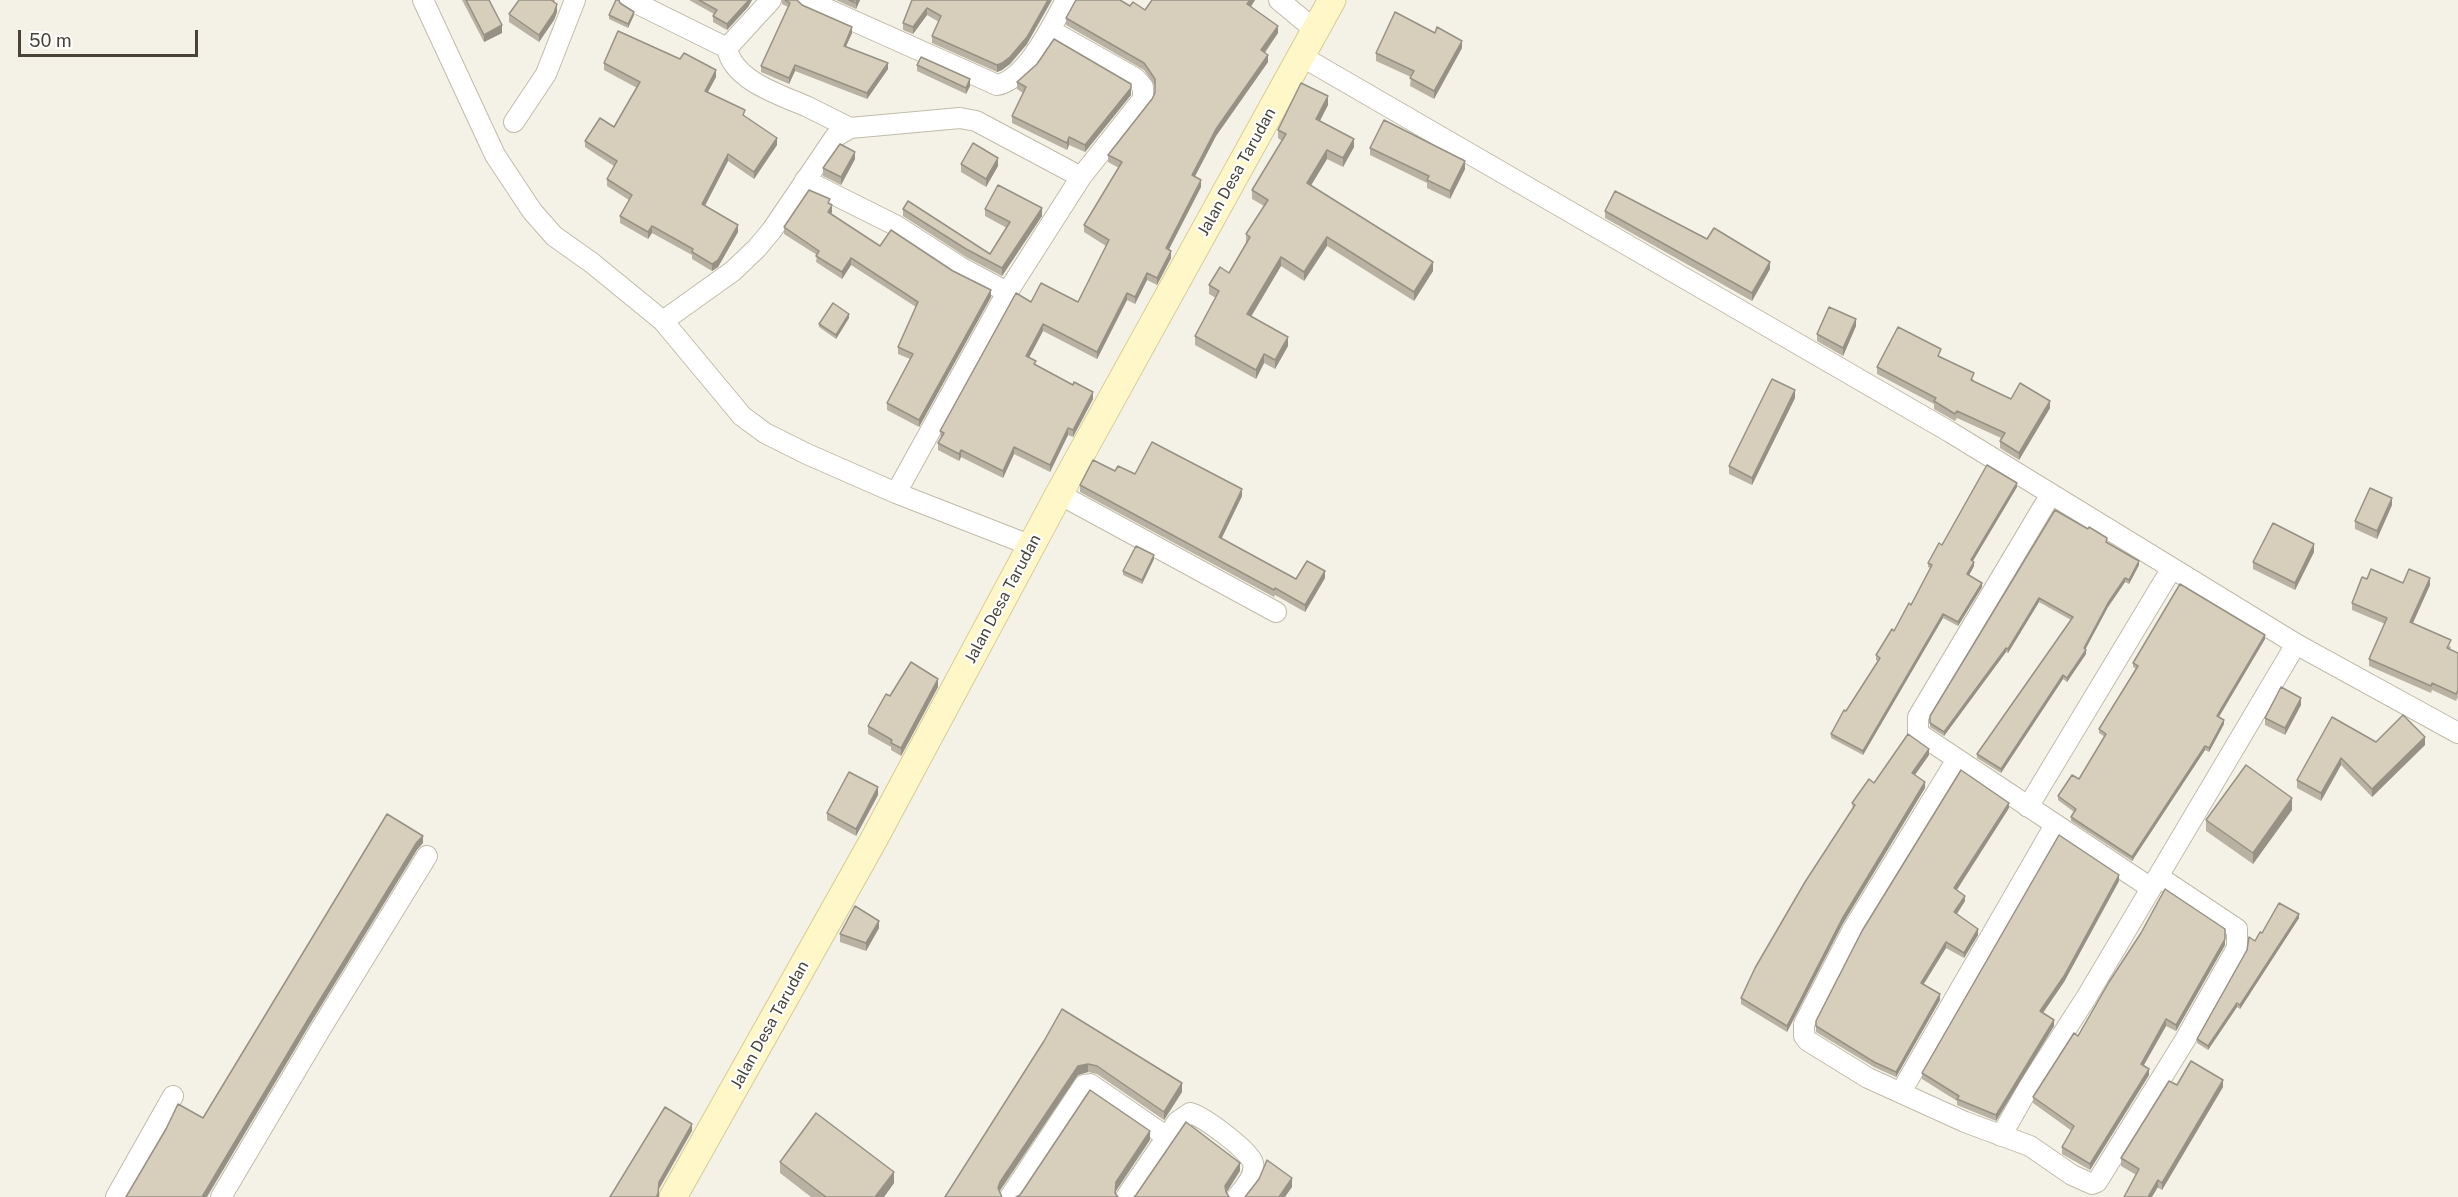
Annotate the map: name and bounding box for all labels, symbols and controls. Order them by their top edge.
scale bar [21,18,201,56]
text: 50 m [29,30,72,51]
street label: Jalan Desa Tarudan [1194,105,1280,239]
street label: Jalan Desa Tarudan [961,531,1045,667]
street label: Jalan Desa Tarudan [727,958,813,1092]

